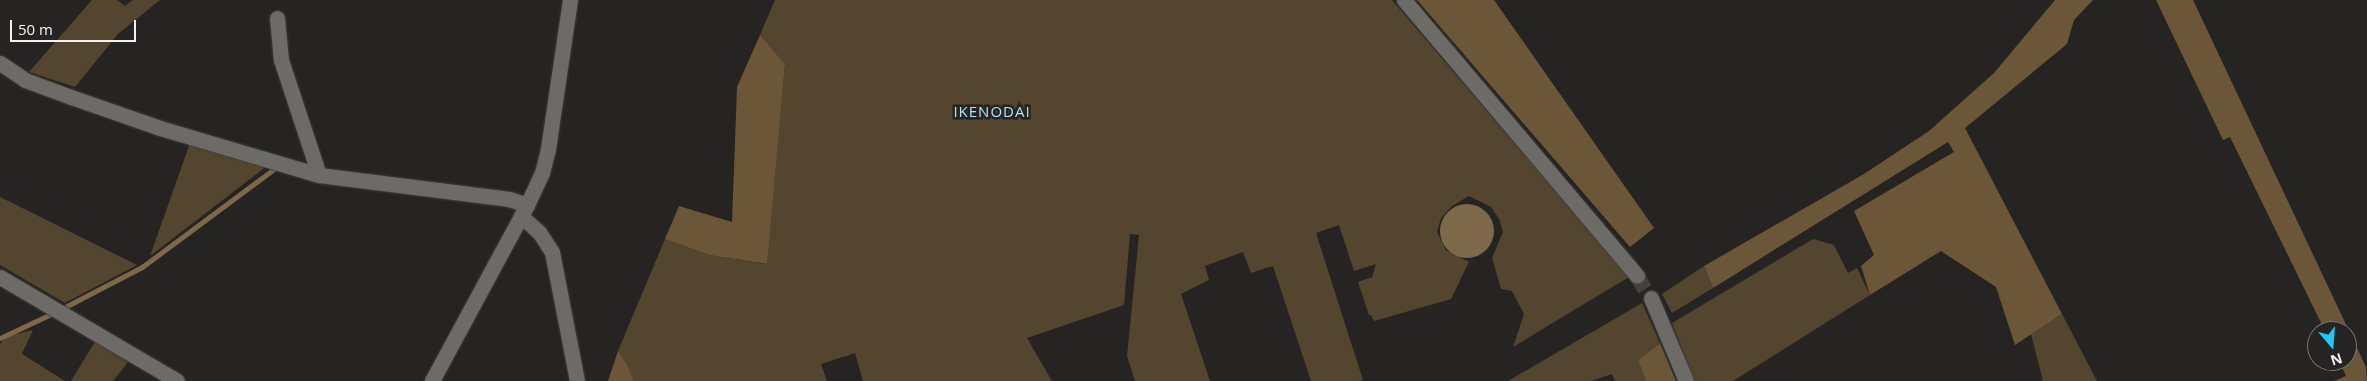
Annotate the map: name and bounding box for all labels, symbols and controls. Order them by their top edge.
scale bar [12,10,139,42]
text: 50 m [18,19,53,39]
district label: IKENODAI [952,103,1032,121]
north arrow [2307,321,2357,371]
text: N [2328,349,2345,371]

